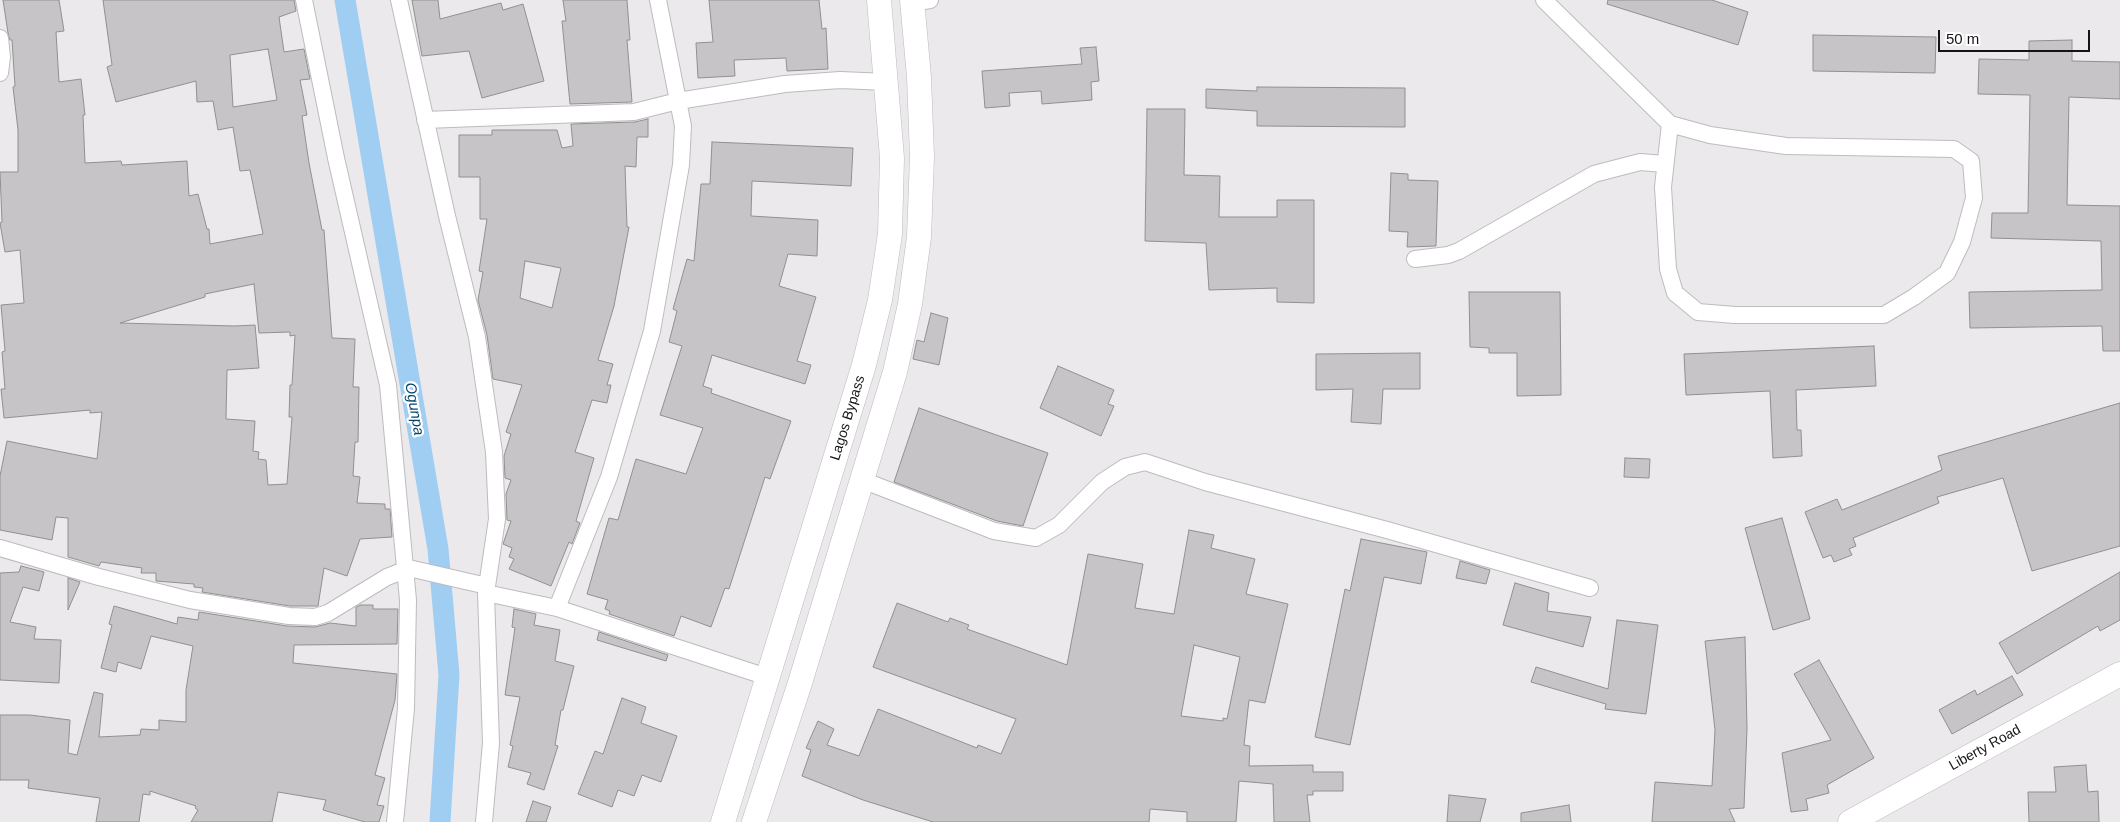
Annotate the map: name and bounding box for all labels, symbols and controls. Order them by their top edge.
scale bar [1940,20,2092,52]
text: 50 m [1946,30,1979,47]
street label: Lagos Bypass [827,373,869,463]
water label: Ogunpa [401,381,427,437]
street label: Liberty Road [1946,721,2024,775]

